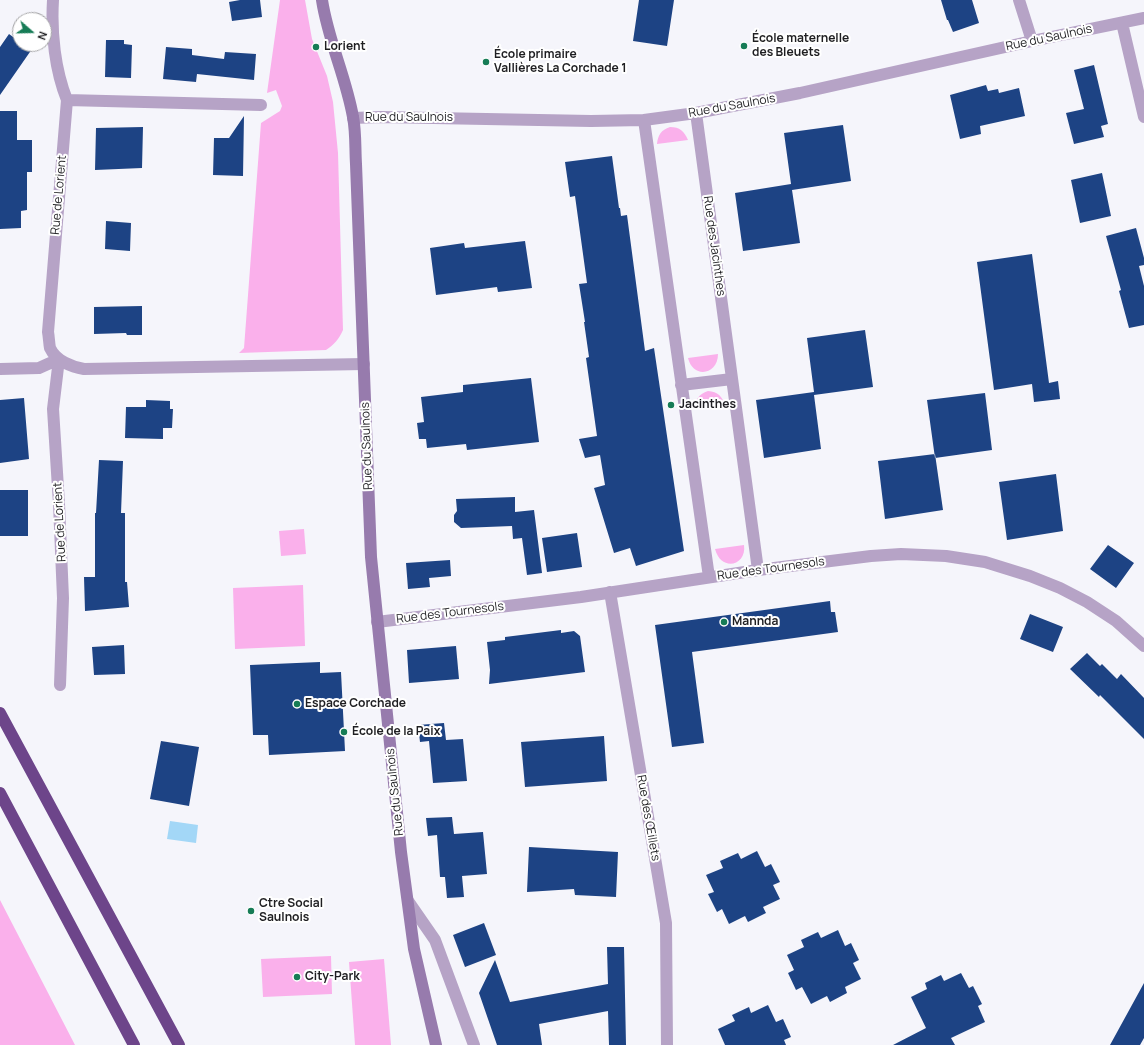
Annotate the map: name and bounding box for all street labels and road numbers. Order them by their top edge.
street label: Rue du Saulnois [1004,22,1094,54]
street label: Rue du Saulnois [687,91,777,121]
street label: Rue du Saulnois [365,111,453,125]
street label: Rue de Lorient [48,155,70,235]
street label: Rue des Jacinthes [700,195,728,297]
street label: Rue du Saulnois [358,402,376,490]
street label: Rue de Lorient [51,482,69,562]
street label: Rue des Tournesols [716,554,826,584]
street label: Rue des Tournesols [395,599,505,627]
street label: Rue du Saulnois [383,747,407,837]
street label: Rue des Œillets [633,774,663,862]

